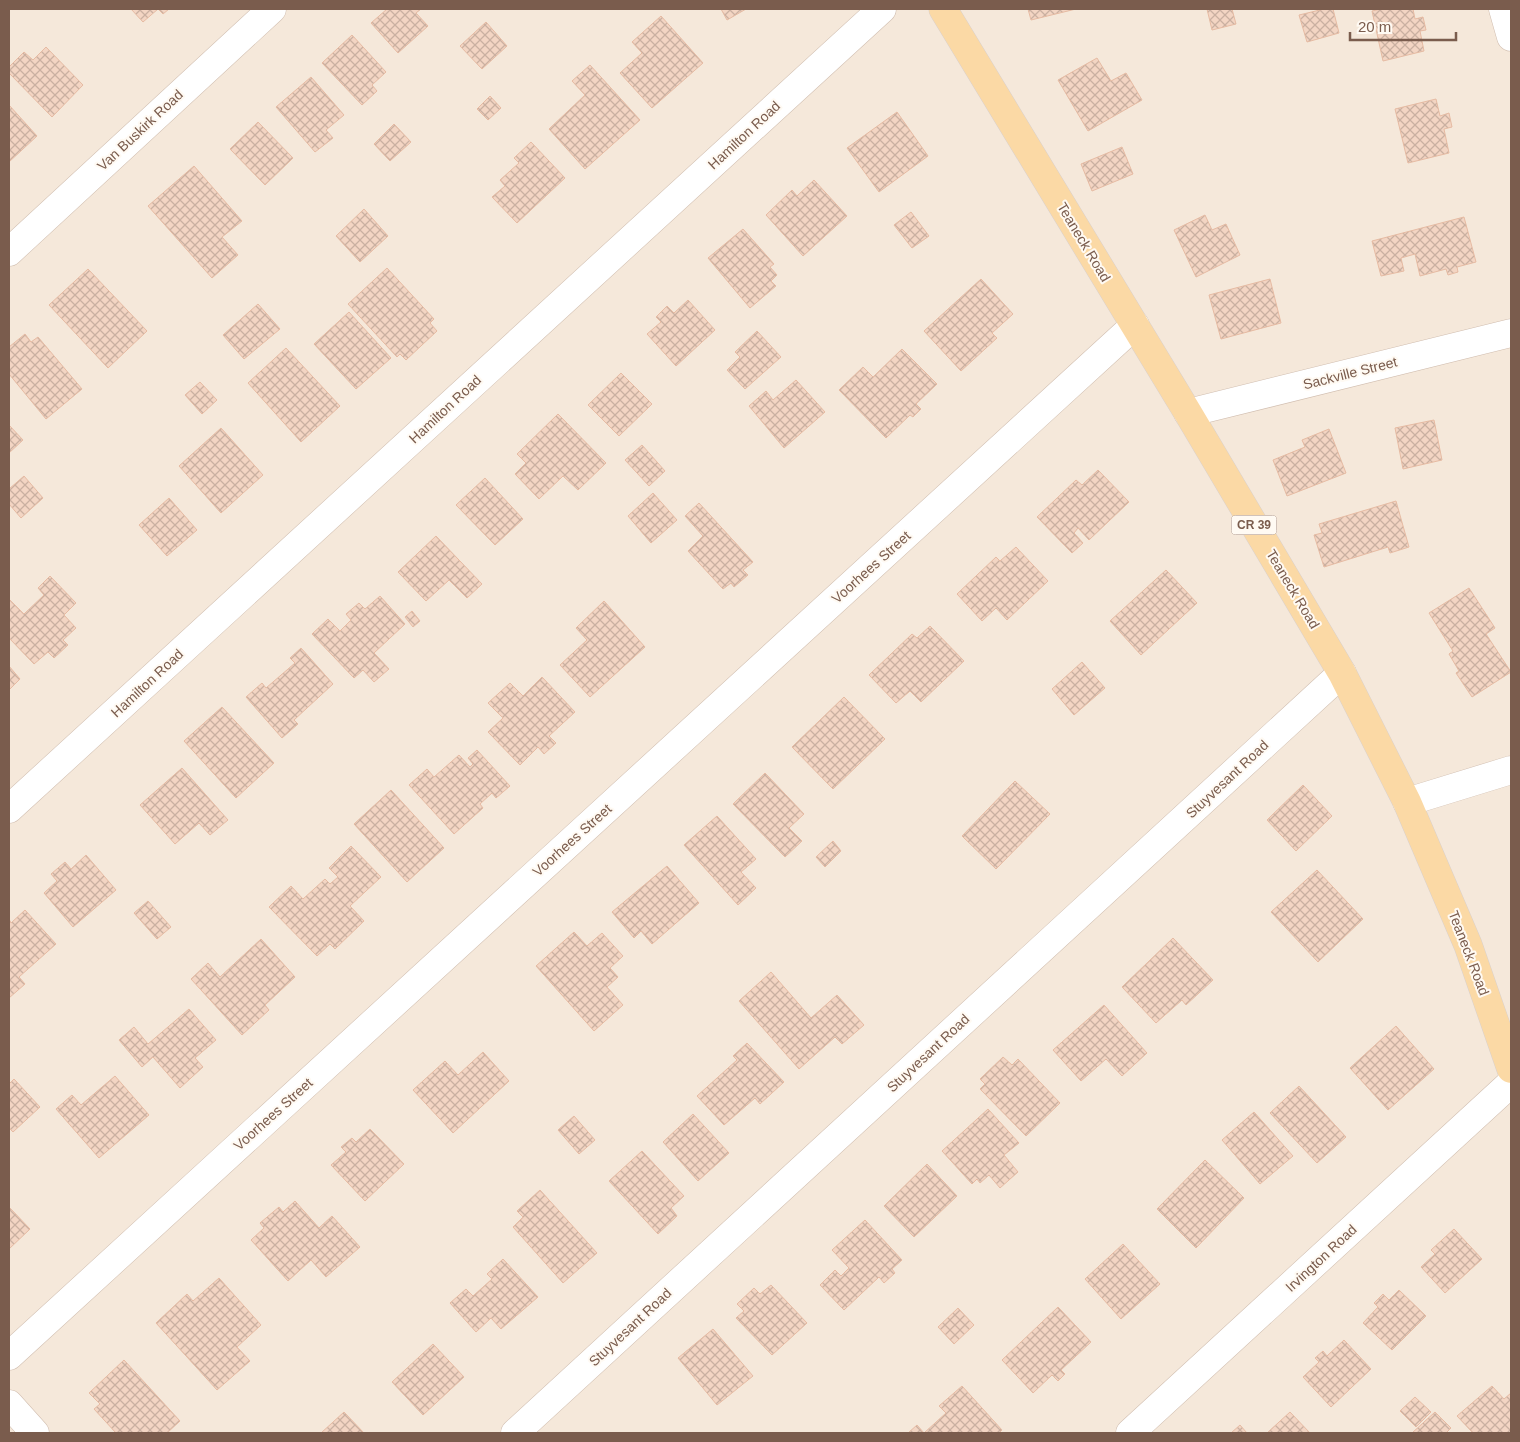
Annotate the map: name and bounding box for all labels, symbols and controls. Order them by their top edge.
scale bar [1350,10,1456,42]
text: 20 m [1358,18,1391,35]
street label: Van Buskirk Road [94,86,186,174]
street label: Hamilton Road [705,98,783,172]
street label: Teaneck Road [1054,200,1114,284]
street label: Sackville Street [1301,354,1399,392]
street label: Hamilton Road [406,372,484,446]
road number: CR 39 [1232,516,1276,534]
street label: Voorhees Street [828,527,914,607]
street label: Teaneck Road [1263,547,1323,631]
street label: Hamilton Road [108,646,186,720]
street label: Stuyvesant Road [1183,737,1271,821]
street label: Voorhees Street [529,800,615,880]
street label: Teaneck Road [1445,908,1493,998]
street label: Stuyvesant Road [884,1011,972,1095]
street label: Voorhees Street [230,1074,316,1154]
street label: Irvington Road [1282,1221,1360,1295]
street label: Stuyvesant Road [586,1285,674,1369]

